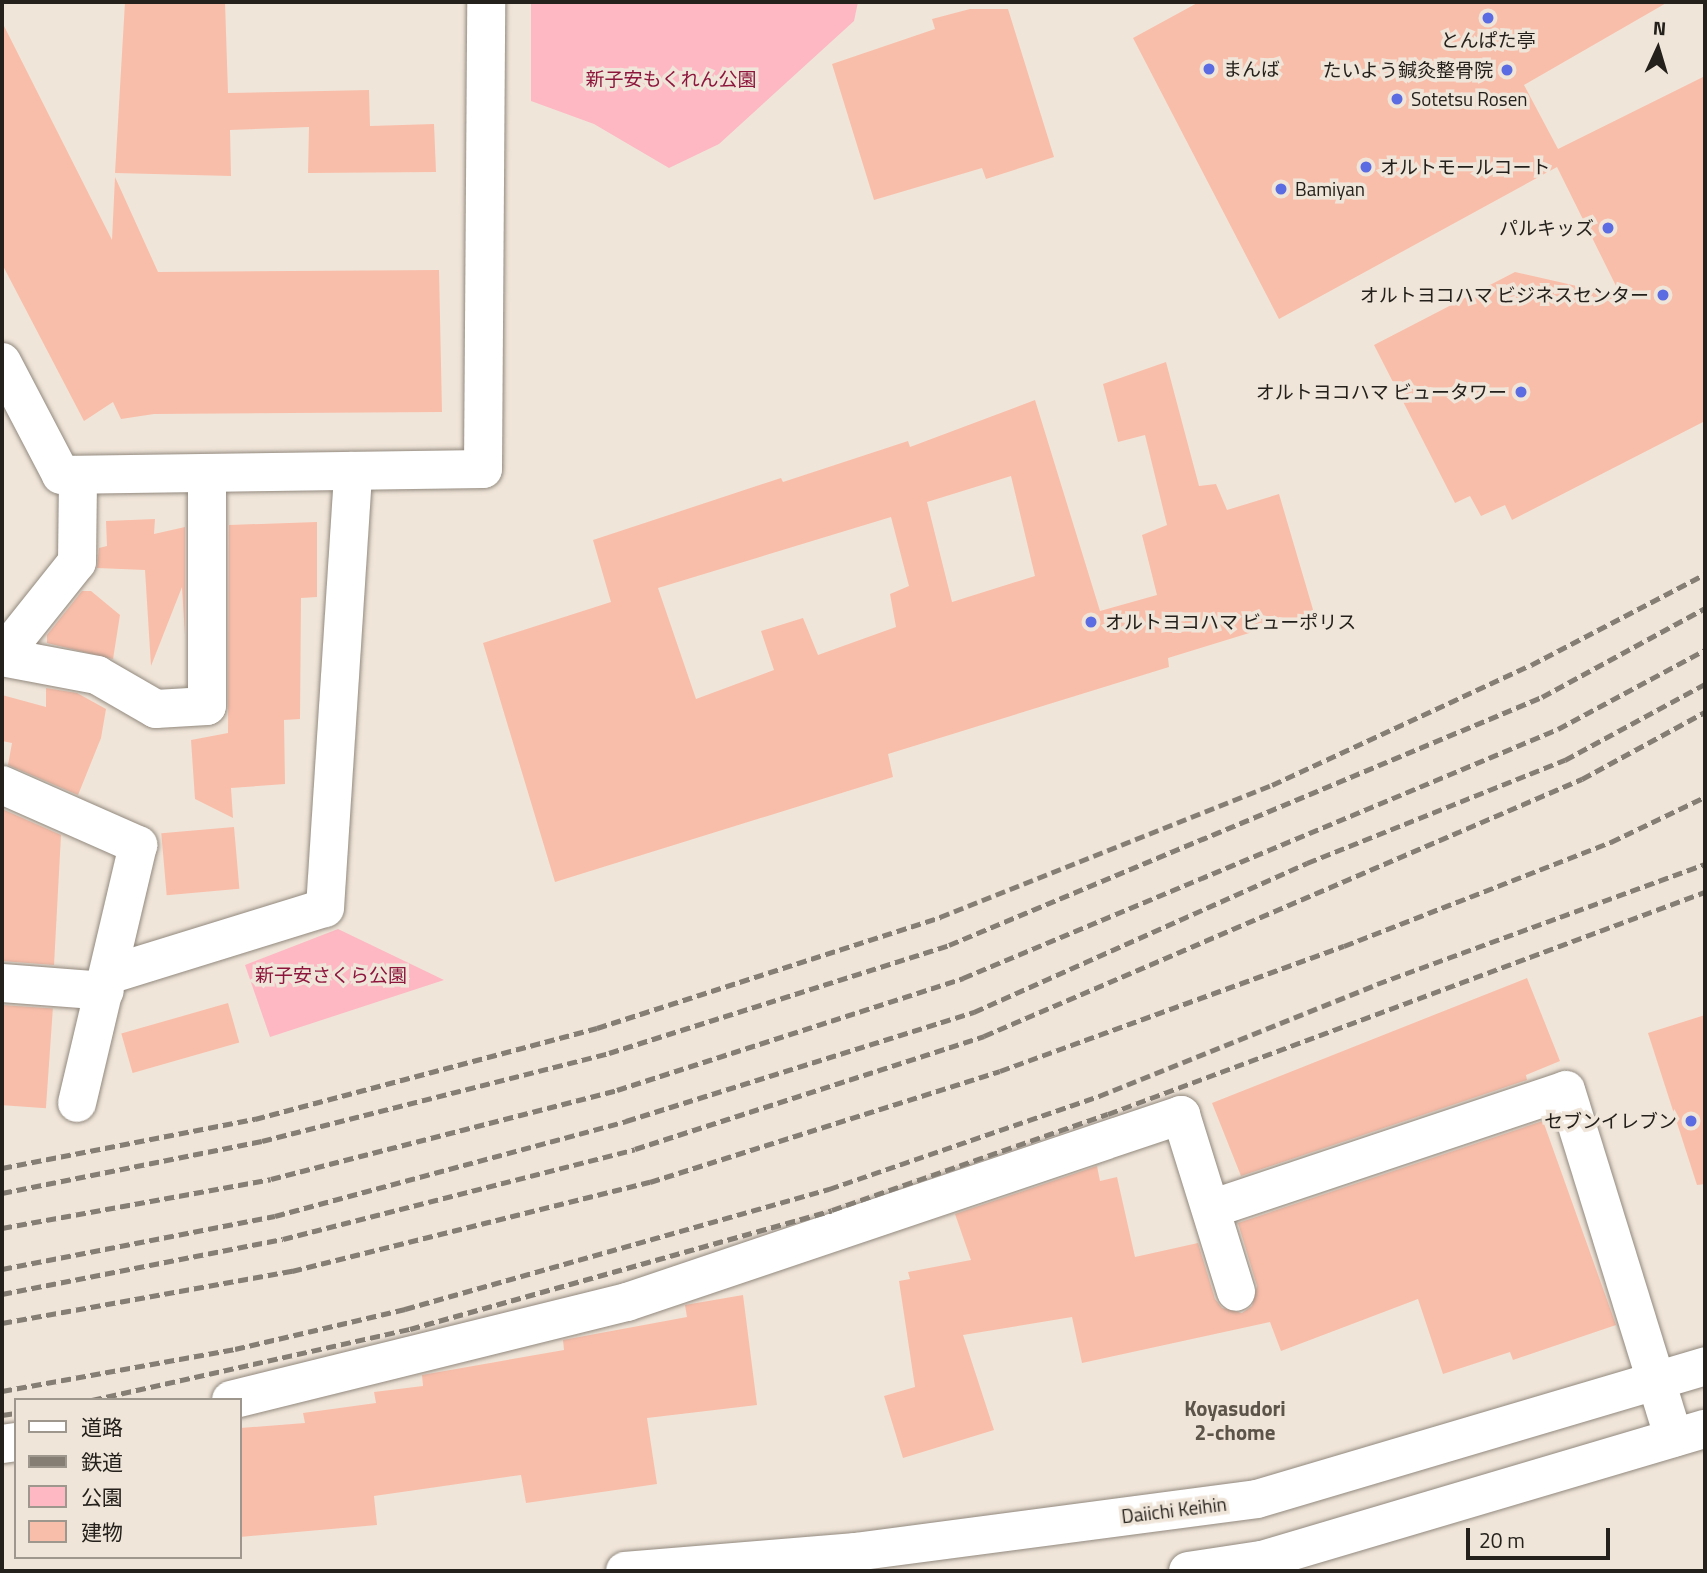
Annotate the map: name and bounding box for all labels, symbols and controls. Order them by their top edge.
marker: とんぱた亭 [1480,10,1496,26]
text: N [1652,13,1667,42]
north arrow [1623,14,1693,84]
place label: とんぱた亭 [1441,29,1535,51]
place label: まんば [1223,58,1280,80]
place label: たいよう鍼灸整骨院 [1322,59,1493,81]
marker: まんば [1201,61,1217,77]
marker: たいよう鍼灸整骨院 [1499,62,1515,78]
park label: 新子安もくれん公園 [586,68,756,90]
place label: Sotetsu Rosen [1411,88,1527,110]
marker: Sotetsu Rosen [1389,91,1405,107]
place label: オルトモールコート [1380,156,1551,178]
marker: オルトモールコート [1358,159,1374,175]
place label: Bamiyan [1295,178,1365,200]
marker: Bamiyan [1273,181,1289,197]
place label: パルキッズ [1499,217,1594,239]
marker: パルキッズ [1600,220,1616,236]
place label: オルトヨコハマ ビジネスセンター [1360,284,1649,306]
marker: オルトヨコハマ ビジネスセンター [1655,287,1671,303]
place label: オルトヨコハマ ビュータワー [1256,381,1507,403]
marker: オルトヨコハマ ビュータワー [1513,384,1529,400]
place label: オルトヨコハマ ビューポリス [1105,611,1356,633]
marker: オルトヨコハマ ビューポリス [1083,614,1099,630]
park label: 新子安さくら公園 [255,964,407,986]
place label: セブンイレブン [1544,1110,1677,1132]
marker: セブンイレブン [1683,1113,1699,1129]
district label: Koyasudori 2-chome [1184,1395,1286,1445]
legend [14,1398,242,1559]
text: 道路 [81,1411,123,1443]
text: 鉄道 [81,1446,123,1478]
text: 公園 [81,1481,123,1513]
street label: Daiichi Keihin [1120,1492,1228,1528]
scale bar [1469,1514,1612,1558]
text: 建物 [81,1516,123,1548]
text: 20 m [1479,1524,1525,1556]

